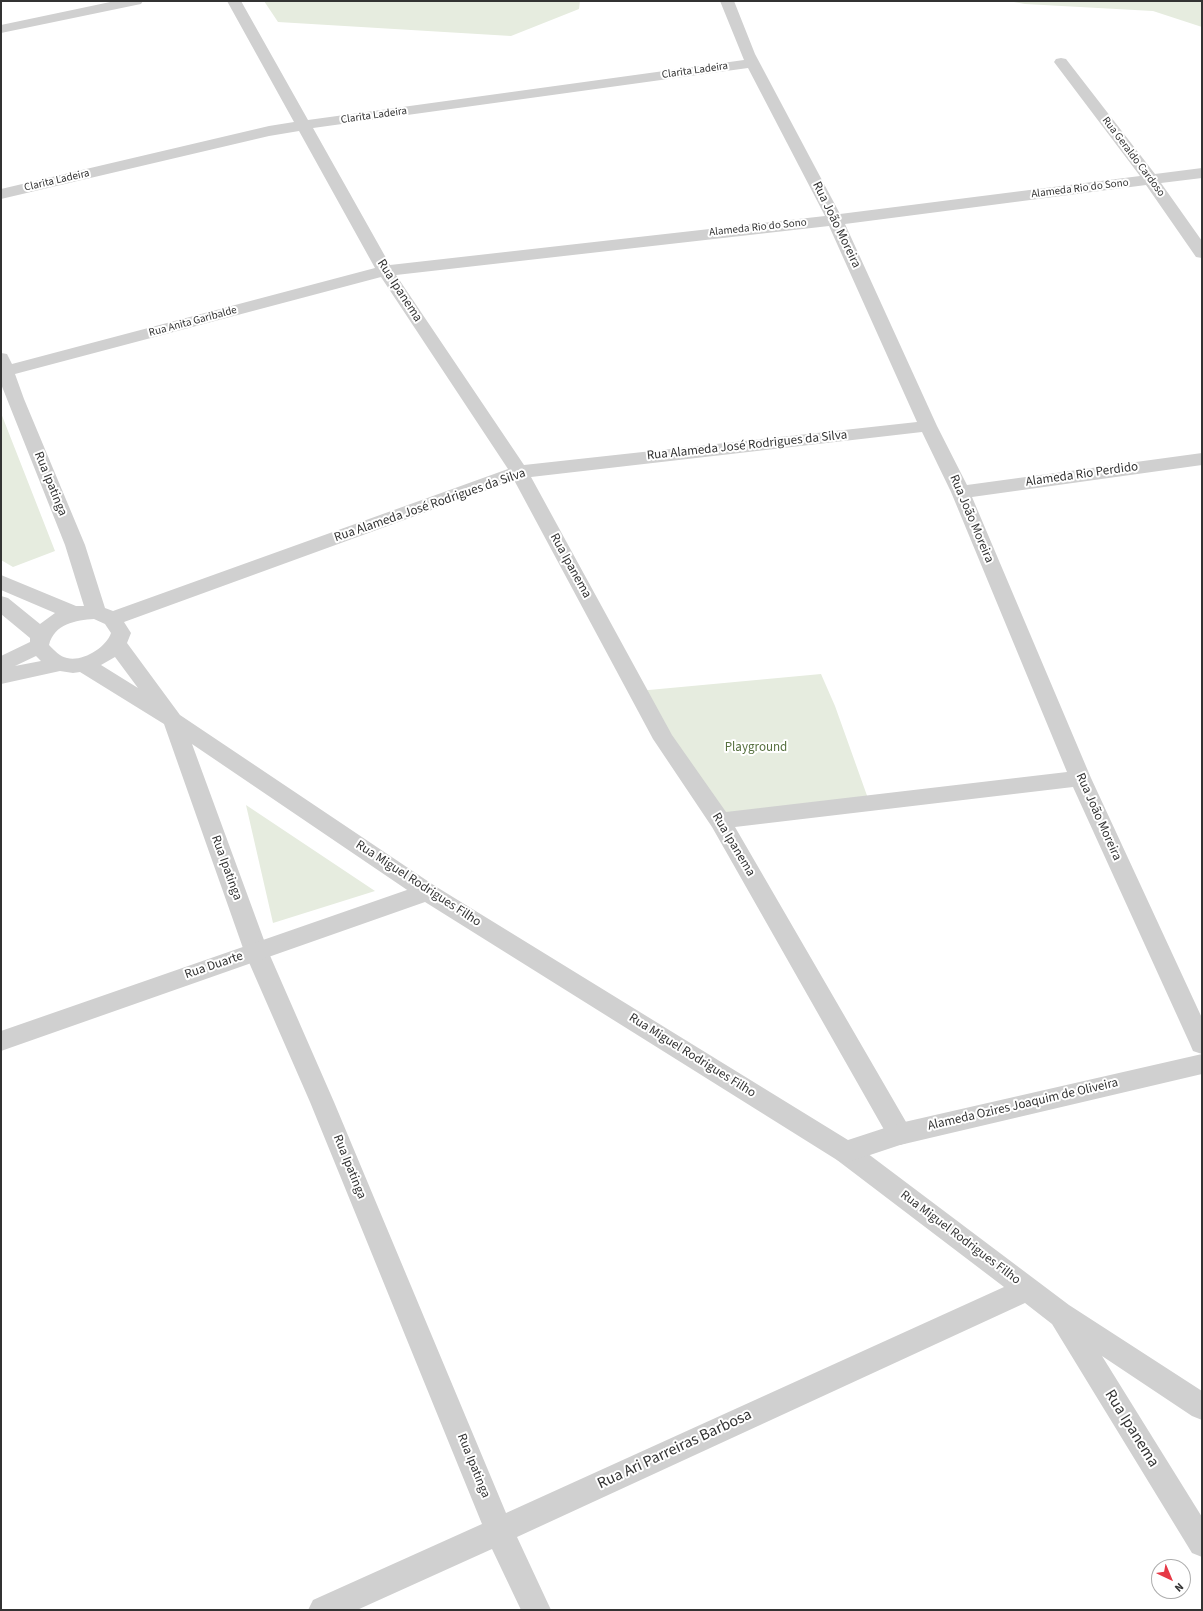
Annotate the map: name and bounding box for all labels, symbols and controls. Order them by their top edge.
street label: Clarita Ladeira [661,60,729,82]
street label: Clarita Ladeira [340,105,408,127]
street label: Rua Geraldo Cardoso [1099,114,1167,200]
street label: Clarita Ladeira [23,167,91,195]
street label: Alameda Rio do Sono [1031,176,1129,202]
street label: Rua João Moreira [808,179,864,271]
street label: Alameda Rio do Sono [709,216,807,240]
street label: Rua Ipanema [373,257,425,325]
street label: Rua Anita Garibalde [148,304,238,340]
street label: Rua Alameda José Rodrigues da Silva [646,428,848,464]
street label: Rua Ipatinga [30,450,70,518]
street label: Alameda Rio Perdido [1025,459,1139,491]
street label: Rua Alameda José Rodrigues da Silva [332,466,528,546]
street label: Rua João Moreira [945,473,997,565]
street label: Rua Ipanema [546,531,594,601]
park label: Playground [725,740,787,756]
street label: Rua João Moreira [1072,771,1124,863]
street label: Rua Ipanema [708,810,758,880]
street label: Rua Ipatinga [207,833,245,903]
street label: Rua Miguel Rodrigues Filho [352,838,484,930]
street label: Rua Duarte [183,949,245,983]
street label: Rua Miguel Rodrigues Filho [626,1011,758,1101]
street label: Alameda Ozires Joaquim de Oliveira [926,1075,1120,1135]
street label: Rua Ipatinga [329,1133,369,1201]
street label: Rua Miguel Rodrigues Filho [897,1188,1023,1288]
street label: Rua Ipanema [1100,1387,1162,1471]
street label: Rua Ari Parreiras Barbosa [595,1406,755,1494]
street label: Rua Ipatinga [453,1432,493,1500]
north arrow [1151,1559,1191,1599]
text: N [1171,1579,1187,1595]

